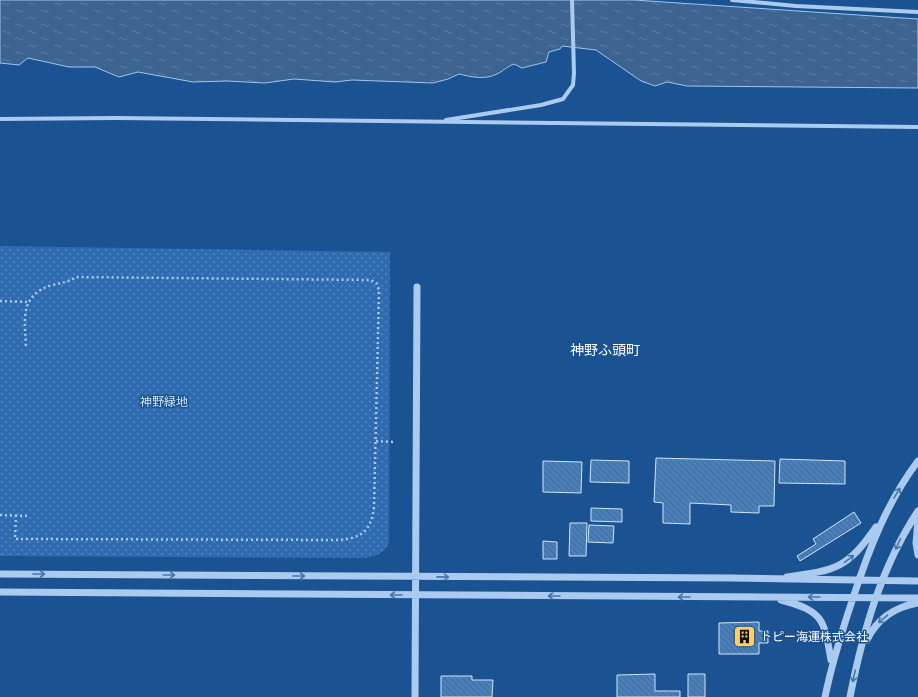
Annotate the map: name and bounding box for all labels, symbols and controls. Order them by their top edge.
district label: 神野ふ頭町 [570,341,640,359]
park label: 神野緑地 [140,394,188,409]
one-way arrow [893,488,901,499]
one-way arrow [894,538,902,550]
one-way arrow [843,555,854,564]
one-way arrow [32,571,45,578]
one-way arrow [162,571,175,579]
one-way arrow [292,572,305,580]
one-way arrow [436,573,449,581]
one-way arrow [390,591,403,599]
one-way arrow [548,592,561,600]
one-way arrow [678,593,691,601]
one-way arrow [808,593,821,601]
one-way arrow [878,614,888,623]
building icon: トピー海運株式会社 [731,624,757,650]
place label: トピー海運株式会社 [760,629,868,644]
one-way arrow [850,669,858,682]

